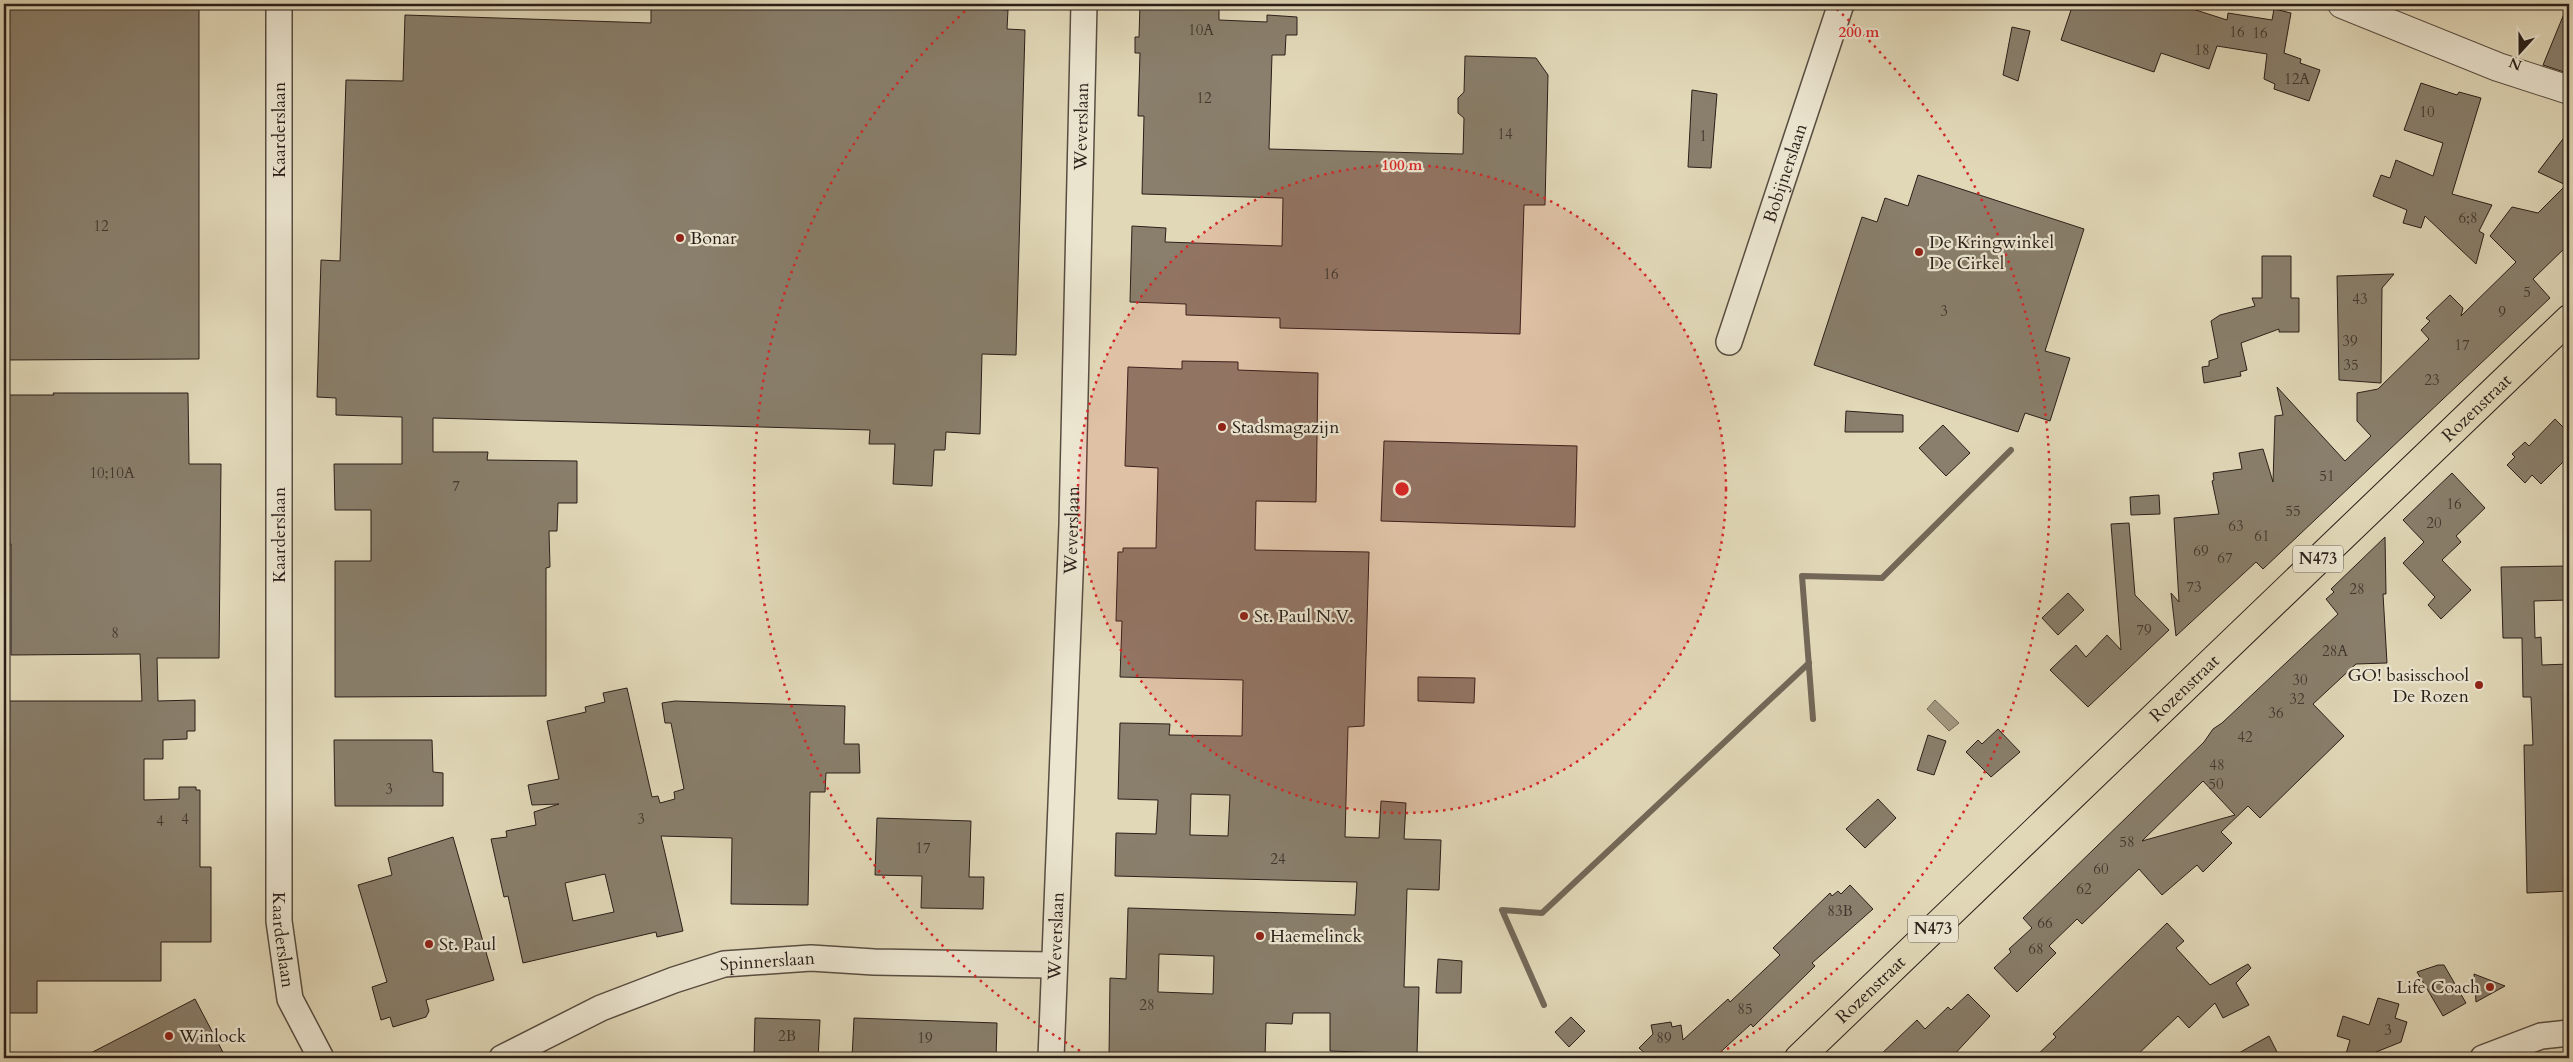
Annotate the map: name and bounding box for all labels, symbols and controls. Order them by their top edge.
house number: 10A [1188,20,1214,40]
text: 200 m [1839,22,1880,42]
house number: 16 [2229,22,2245,42]
house number: 16 [2252,23,2268,43]
north arrow [2496,28,2546,78]
house number: 18 [2194,40,2210,60]
text: N [2506,53,2525,75]
house number: 12A [2284,69,2310,89]
street label: Kaarderslaan [267,81,292,178]
street label: Weverslaan [1068,81,1095,172]
house number: 12 [1196,88,1212,108]
house number: 10 [2419,102,2435,122]
street label: Bobijnerslaan [1757,119,1813,226]
house number: 14 [1497,124,1513,144]
house number: 1 [1699,126,1707,146]
text: 100 m [1382,155,1423,175]
house number: 6;8 [2458,208,2478,228]
house number: 12 [93,216,109,236]
place label: Bonar [690,226,737,251]
place label: De Kringwinkel De Cirkel [1929,230,2055,276]
marker: Bonar [674,232,686,244]
marker: De Kringwinkel De Cirkel [1913,246,1925,258]
house number: 16 [1323,264,1339,284]
house number: 5 [2523,282,2531,302]
house number: 43 [2352,289,2368,309]
house number: 3 [1940,301,1948,321]
house number: 9 [2498,302,2506,322]
house number: 39 [2342,331,2358,351]
house number: 17 [2454,335,2470,355]
house number: 35 [2343,355,2359,375]
street label: Rozenstraat [2436,368,2517,447]
house number: 23 [2424,370,2440,390]
place label: Stadsmagazijn [1232,415,1340,440]
marker: Stadsmagazijn [1216,421,1228,433]
house number: 10;10A [89,463,135,483]
house number: 51 [2319,466,2335,486]
house number: 7 [452,476,460,496]
centre of rings [1393,480,1411,498]
street label: Weverslaan [1058,485,1085,576]
street label: Kaarderslaan [267,486,292,583]
house number: 16 [2446,494,2462,514]
house number: 55 [2285,501,2301,521]
house number: 20 [2426,513,2442,533]
house number: 63 [2228,516,2244,536]
house number: 61 [2254,526,2270,546]
house number: 69 [2193,541,2209,561]
road number: N473 [2293,546,2343,572]
house number: 67 [2217,548,2233,568]
house number: 73 [2186,577,2202,597]
house number: 28 [2349,579,2365,599]
place label: St. Paul N.V. [1254,604,1354,629]
marker: St. Paul N.V. [1238,610,1250,622]
house number: 79 [2136,620,2152,640]
house number: 8 [111,623,119,643]
house number: 28A [2322,641,2348,661]
street label: Rozenstraat [2144,648,2225,728]
place label: GO! basisschool De Rozen [2347,663,2470,709]
house number: 30 [2292,670,2308,690]
marker: GO! basisschool De Rozen [2473,679,2485,691]
house number: 32 [2289,689,2305,709]
house number: 36 [2268,703,2284,723]
house number: 42 [2237,727,2253,747]
house number: 48 [2209,755,2225,775]
house number: 50 [2208,774,2224,794]
house number: 3 [385,779,393,799]
house number: 4 [181,809,189,829]
house number: 3 [637,809,645,829]
house number: 4 [156,811,164,831]
house number: 58 [2119,832,2135,852]
house number: 17 [915,838,931,858]
house number: 24 [1270,849,1286,869]
house number: 60 [2093,859,2109,879]
house number: 62 [2076,879,2092,899]
street label: Weverslaan [1042,891,1070,982]
street label: Kaarderslaan [267,892,301,990]
house number: 83B [1827,901,1853,921]
house number: 66 [2037,913,2053,933]
road number: N473 [1908,916,1958,942]
place label: Haemelinck [1270,924,1362,949]
marker: Haemelinck [1254,930,1266,942]
place label: St. Paul [439,932,496,957]
marker: St. Paul [423,938,435,950]
house number: 68 [2028,939,2044,959]
street label: Spinnerslaan [719,945,816,977]
street label: Rozenstraat [1830,950,1911,1029]
place label: Life Coach [2396,975,2480,1000]
marker: Life Coach [2484,981,2496,993]
house number: 28 [1139,995,1155,1015]
house number: 85 [1737,999,1753,1019]
house number: 3 [2384,1020,2392,1040]
place label: Winlock [178,1024,247,1049]
house number: 2B [778,1026,796,1046]
house number: 19 [917,1028,933,1048]
house number: 89 [1656,1028,1672,1048]
marker: Winlock [163,1030,175,1042]

